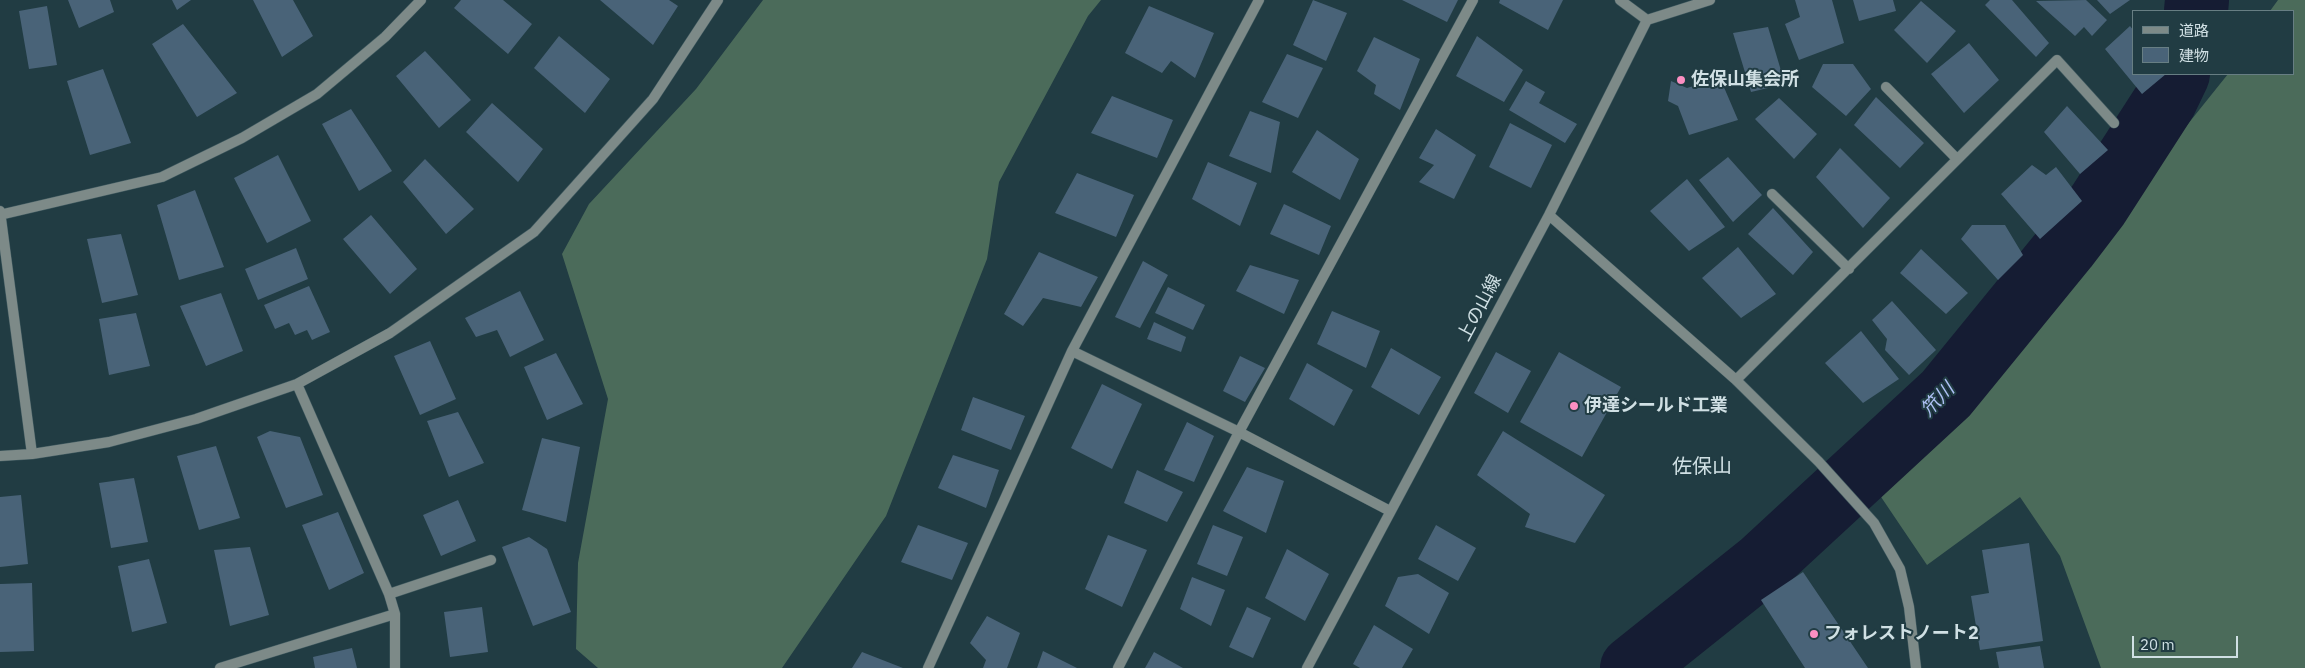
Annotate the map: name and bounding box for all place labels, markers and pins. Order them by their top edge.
place label: 佐保山集会所 [1691,69,1799,91]
marker: 佐保山集会所 [1675,74,1687,86]
place label: 伊達シールド工業 [1584,395,1728,417]
marker: 伊達シールド工業 [1568,400,1580,412]
place label: フォレストノート2 [1824,623,1979,645]
marker: フォレストノート2 [1808,628,1820,640]

